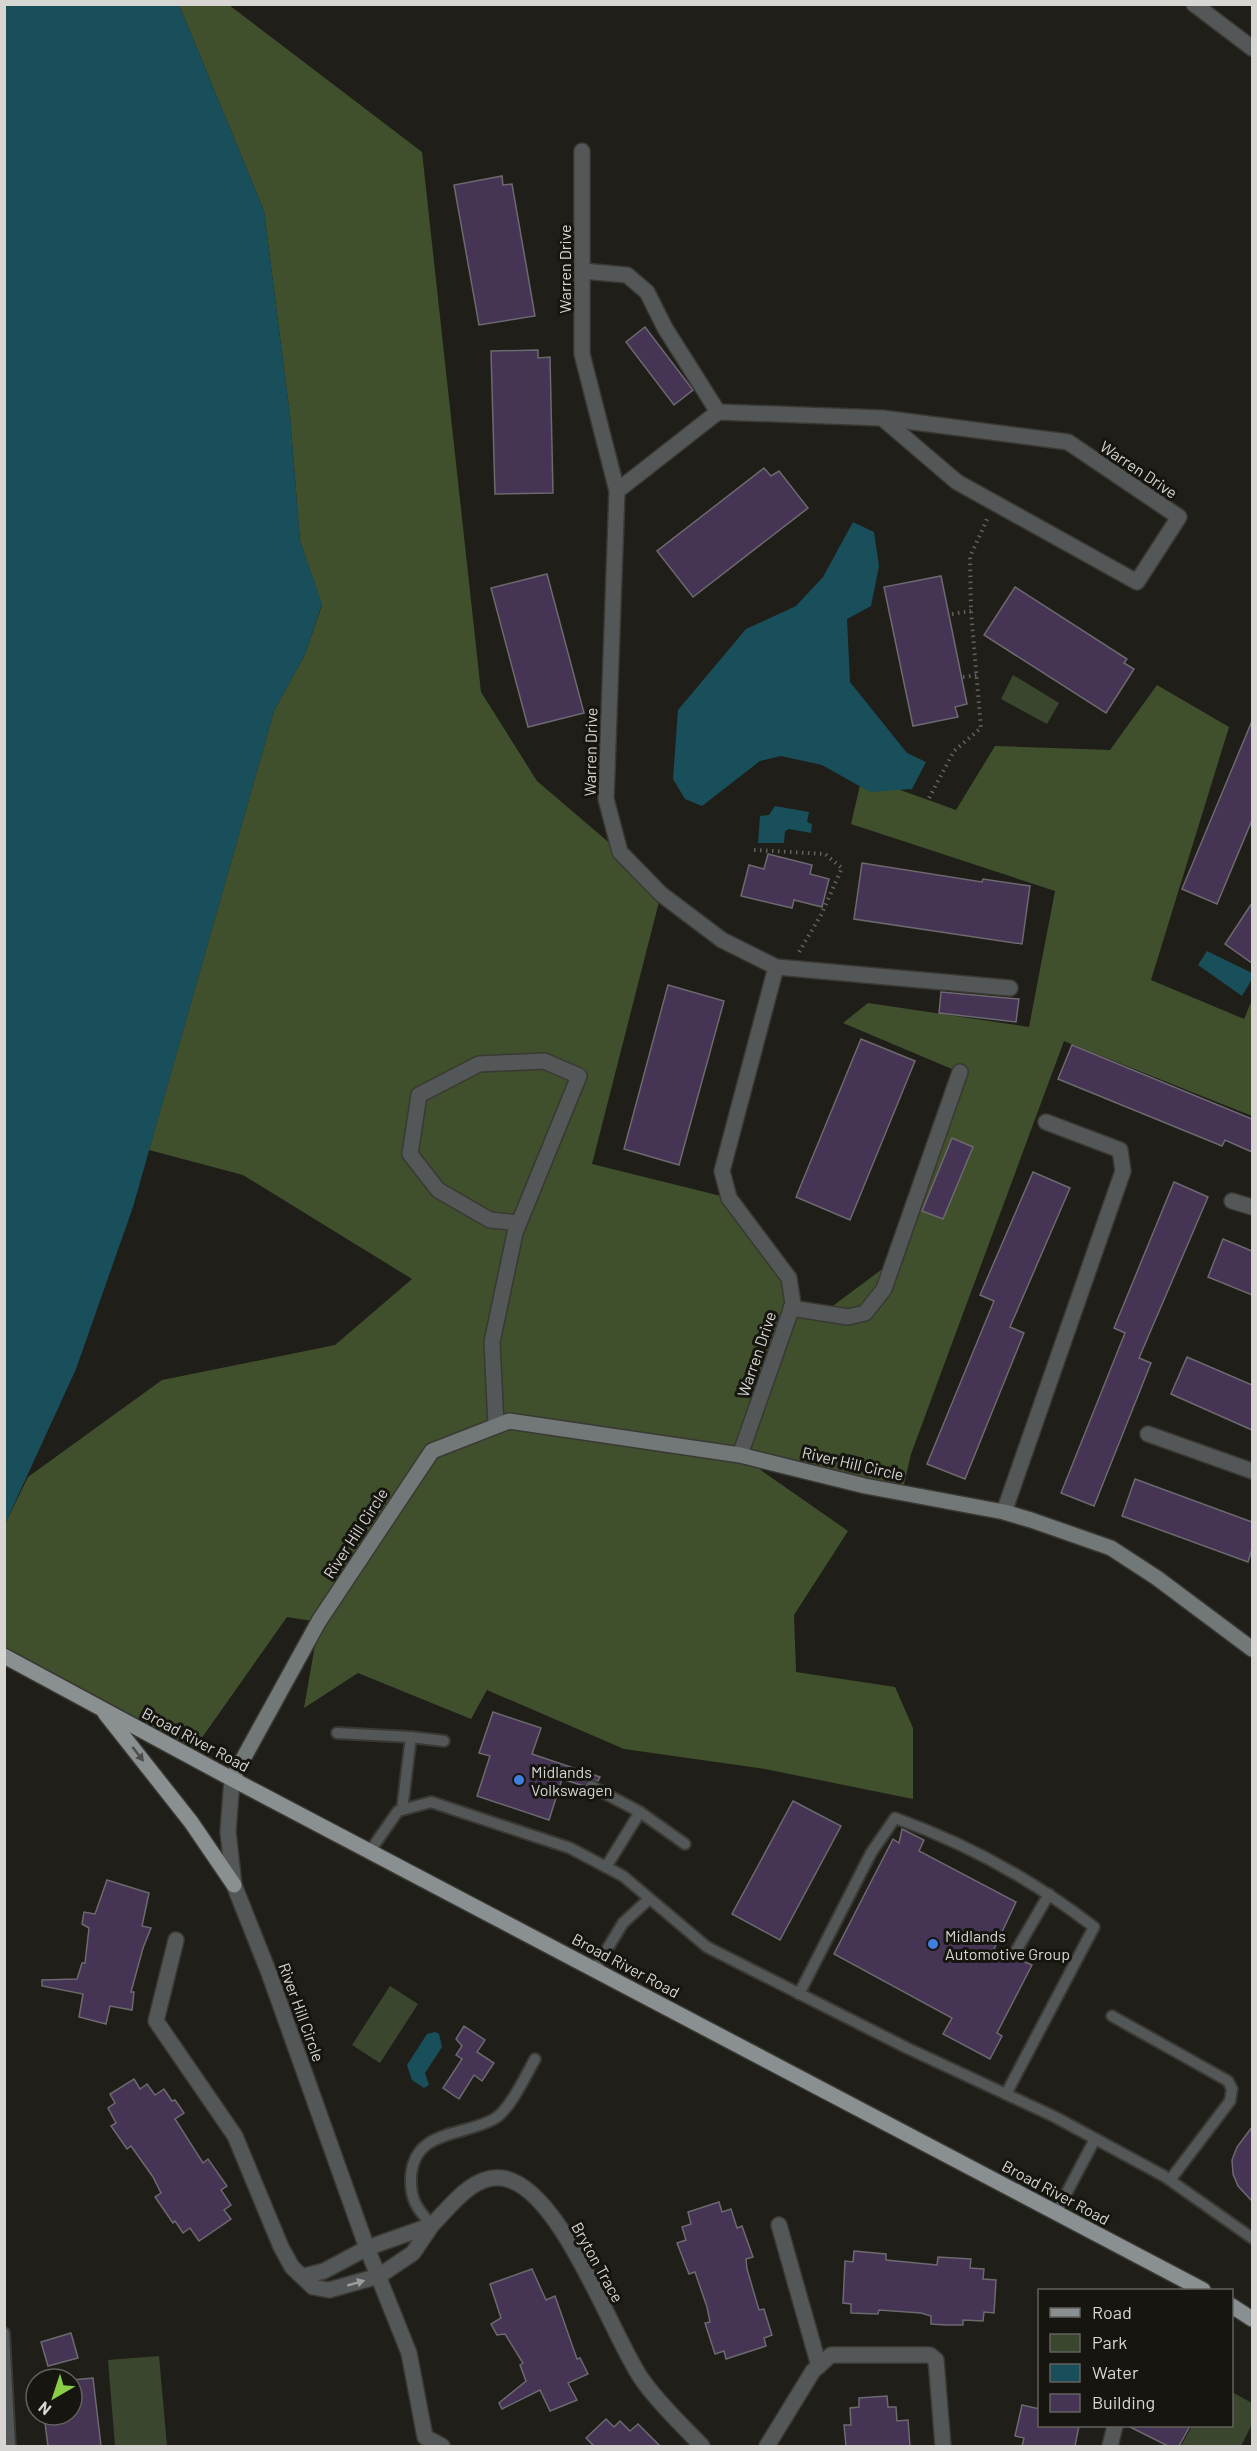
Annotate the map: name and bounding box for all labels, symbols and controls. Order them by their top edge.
street label: Warren Drive [555,224,574,314]
street label: Warren Drive [1097,436,1181,502]
street label: Warren Drive [580,707,600,797]
street label: Warren Drive [733,1309,779,1399]
street label: River Hill Circle [800,1442,906,1484]
street label: River Hill Circle [319,1484,391,1582]
street label: Broad River Road [139,1703,253,1775]
one-way arrow [131,1747,143,1762]
place label: Midlands Volkswagen [531,1762,612,1799]
marker: Midlands Volkswagen [512,1773,526,1787]
place label: Midlands Automotive Group [945,1926,1070,1963]
street label: Broad River Road [569,1929,683,2001]
marker: Midlands Automotive Group [926,1937,940,1951]
street label: River Hill Circle [275,1960,329,2064]
street label: Broad River Road [999,2156,1113,2228]
street label: Bryton Trace [568,2219,628,2305]
one-way arrow [347,2278,365,2287]
legend [1038,2289,1233,2427]
text: Road [1092,2301,1132,2323]
text: Park [1092,2331,1127,2353]
text: Water [1092,2361,1139,2383]
north arrow [24,2367,84,2427]
text: Building [1092,2391,1155,2413]
text: N [34,2398,54,2420]

